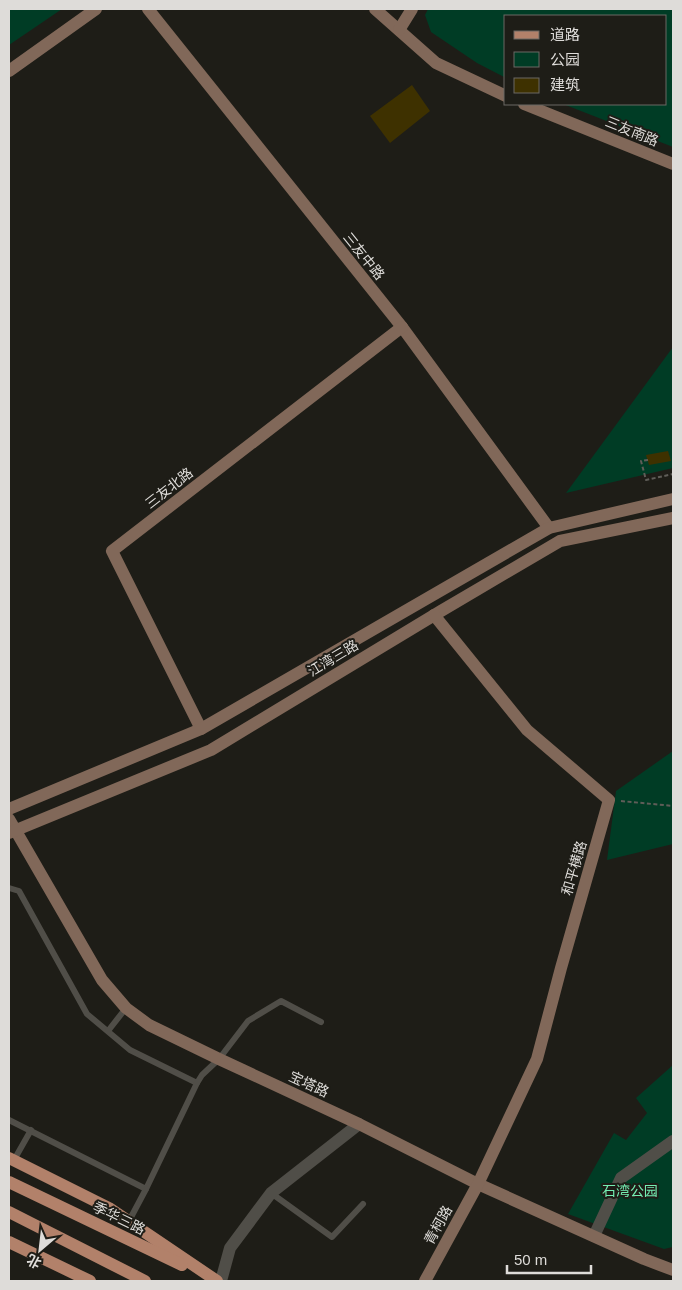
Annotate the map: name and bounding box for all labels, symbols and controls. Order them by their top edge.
legend [504,15,667,105]
text: 道路 [550,26,580,43]
text: 公园 [550,51,580,68]
text: 建筑 [550,76,580,93]
street label: 三友南路 [603,113,661,149]
street label: 三友中路 [340,229,388,283]
street label: 三友北路 [142,464,196,512]
street label: 江湾三路 [305,637,361,679]
street label: 和平横路 [559,839,589,897]
street label: 宝塔路 [287,1068,331,1100]
park label: 石湾公园 [602,1183,658,1199]
street label: 季华三路 [90,1199,148,1237]
street label: 青柯路 [421,1203,455,1247]
north arrow [15,1225,65,1275]
scale bar [507,1242,591,1274]
text: 北 [24,1251,44,1272]
text: 50 m [514,1251,547,1268]

